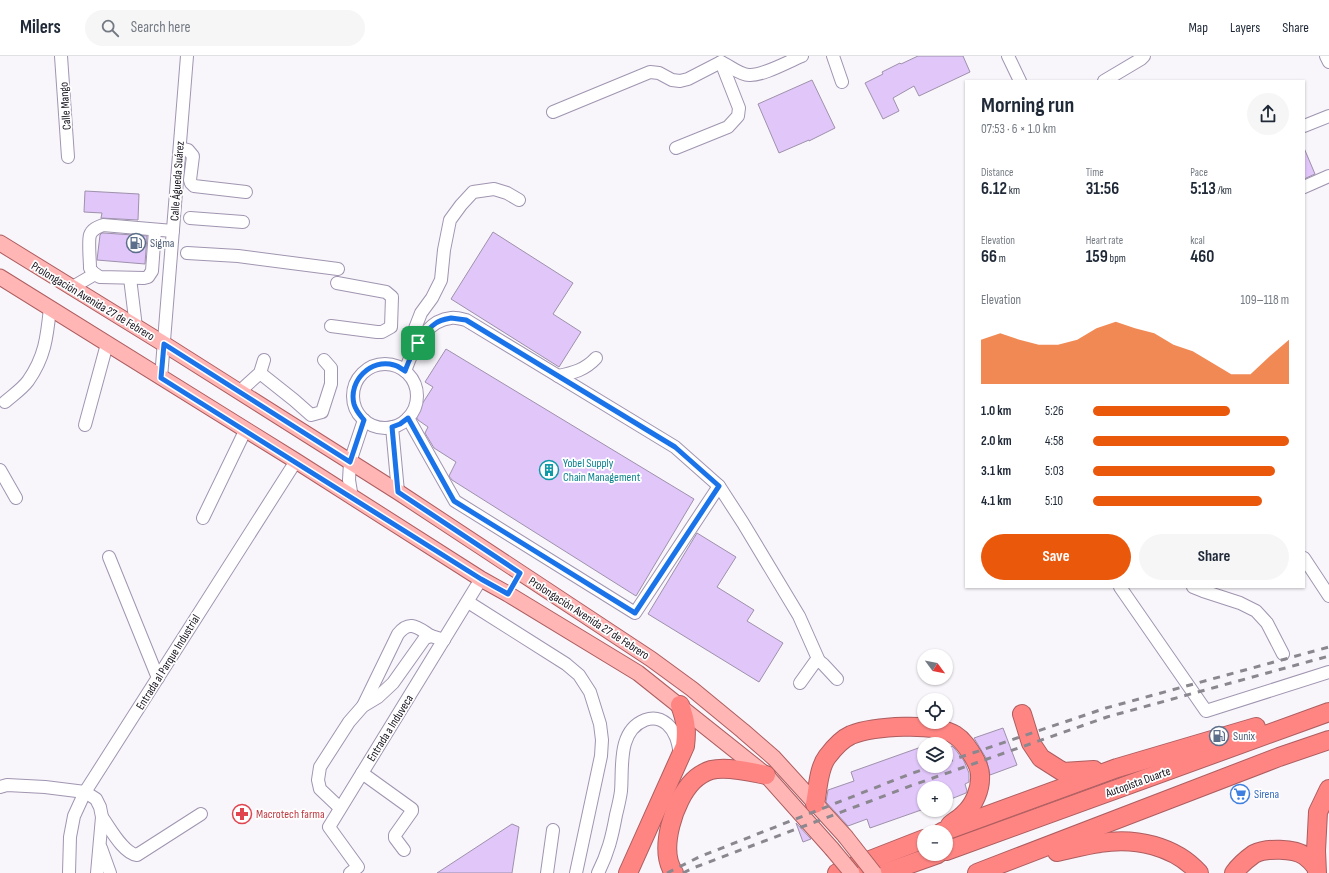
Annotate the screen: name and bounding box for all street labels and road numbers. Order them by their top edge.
street label: Calle Mango [56,81,75,130]
street label: Calle Águeda Suárez [167,140,188,221]
street label: Prolongación Avenida 27 de Febrero [28,259,157,344]
street label: Prolongación Avenida 27 de Febrero [525,574,652,663]
street label: Entrada al Parque Industrial [133,612,204,713]
street label: Entrada a Induveca [364,692,417,764]
street label: Autopista Duarte [1103,764,1173,801]

